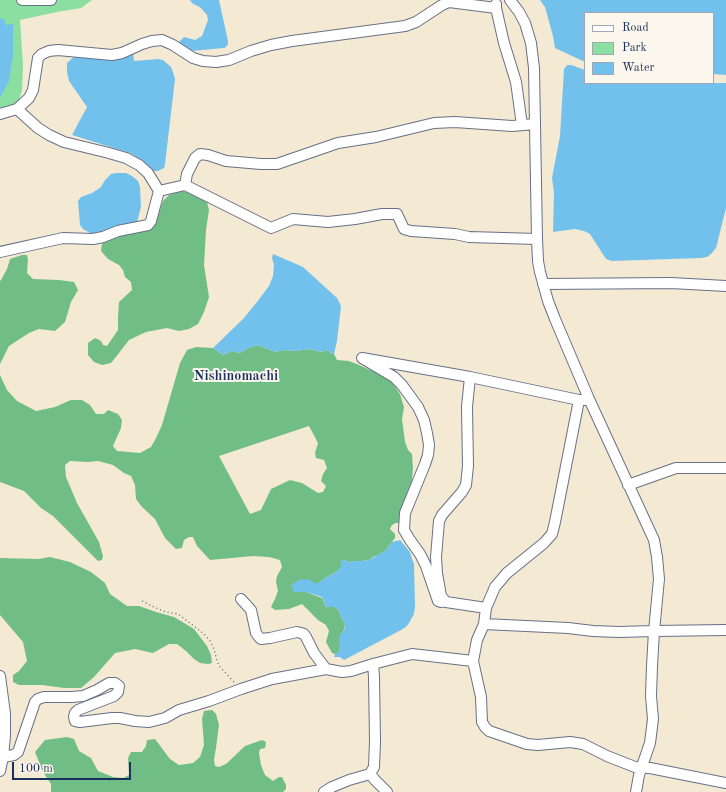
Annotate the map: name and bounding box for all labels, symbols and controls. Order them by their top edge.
legend [584,12,714,84]
text: Road [622,22,649,34]
text: Park [622,42,647,54]
text: Water [622,62,654,74]
district label: Nishinomachi [194,368,278,384]
scale bar [14,754,133,780]
text: 100 m [19,763,53,775]

